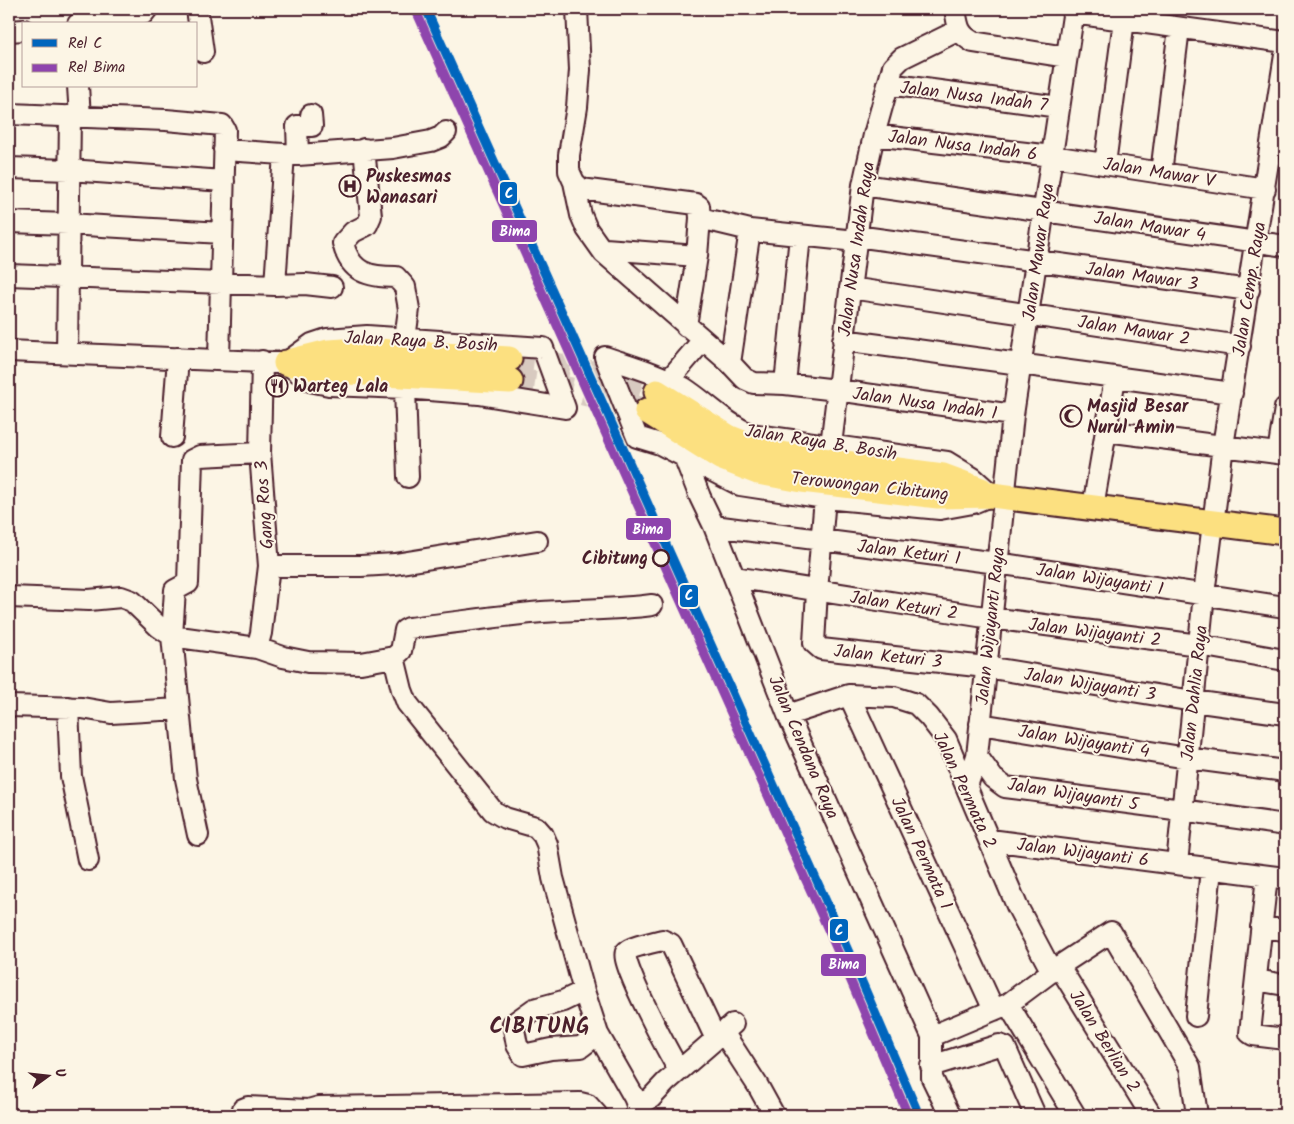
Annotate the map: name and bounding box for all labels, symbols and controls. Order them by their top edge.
legend [22,22,198,88]
text: Rel C [68,32,102,56]
text: Rel Bima [68,56,125,80]
street label: Jalan Nusa Indah 7 [898,74,1050,121]
street label: Jalan Nusa Indah 6 [887,123,1039,170]
street label: Jalan Mawar V [1101,150,1218,197]
street label: Jalan Nusa Indah Raya [831,160,884,338]
place label: Puskesmas Wanasari [366,163,452,213]
hospital icon: Puskesmas Wanasari [338,174,362,198]
line badge: C [499,181,518,205]
street label: Jalan Mawar Raya [1015,181,1063,323]
text: C [505,183,513,205]
street label: Jalan Mawar 4 [1092,204,1208,251]
line badge: Bima [491,219,538,243]
street label: Jalan Cemp. Raya [1226,220,1275,359]
text: Bima [500,221,530,243]
street label: Jalan Mawar 3 [1084,255,1200,300]
street label: Jalan Mawar 2 [1076,308,1192,355]
street label: Jalan Raya B. Bosih [343,324,498,361]
place label: Warteg Lala [293,373,388,402]
restaurant icon: Warteg Lala [265,374,289,398]
street label: Jalan Nusa Indah 1 [851,380,999,429]
place label: Masjid Besar Nurul Amin [1087,393,1190,443]
mosque icon: Masjid Besar Nurul Amin [1059,404,1083,428]
street label: Jalan Raya B. Bosih [743,417,899,470]
street label: Gang Ros 3 [248,460,283,550]
street label: Terowongan Cibitung [790,465,950,510]
line badge: Bima [625,517,672,541]
text: Bima [633,519,663,541]
street label: Jalan Keturi 1 [855,533,962,574]
place label: Cibitung [582,545,648,574]
street label: Jalan Wijayanti Raya [969,546,1014,707]
marker: Cibitung [652,549,670,567]
street label: Jalan Wijayanti 1 [1034,556,1166,605]
line badge: C [679,584,699,608]
street label: Jalan Keturi 2 [848,584,960,629]
text: C [685,585,693,607]
street label: Jalan Wijayanti 2 [1027,611,1163,656]
street label: Jalan Dahlia Raya [1174,624,1217,763]
street label: Jalan Keturi 3 [832,637,943,678]
street label: Jalan Wijayanti 3 [1022,661,1158,710]
street label: Jalan Cendana Raya [759,671,846,824]
street label: Jalan Wijayanti 4 [1016,718,1152,767]
street label: Jalan Permata 2 [924,727,1003,854]
street label: Jalan Wijayanti 5 [1005,771,1142,820]
street label: Jalan Permata 1 [882,792,959,915]
street label: Jalan Wijayanti 6 [1015,831,1151,876]
line badge: C [829,918,849,942]
text: C [835,920,843,942]
line badge: Bima [820,953,867,977]
text: Bima [829,954,859,976]
street label: Jalan Berlian 2 [1061,985,1147,1099]
district label: CIBITUNG [490,1010,590,1045]
north arrow [22,1052,72,1102]
text: U [48,1066,71,1080]

